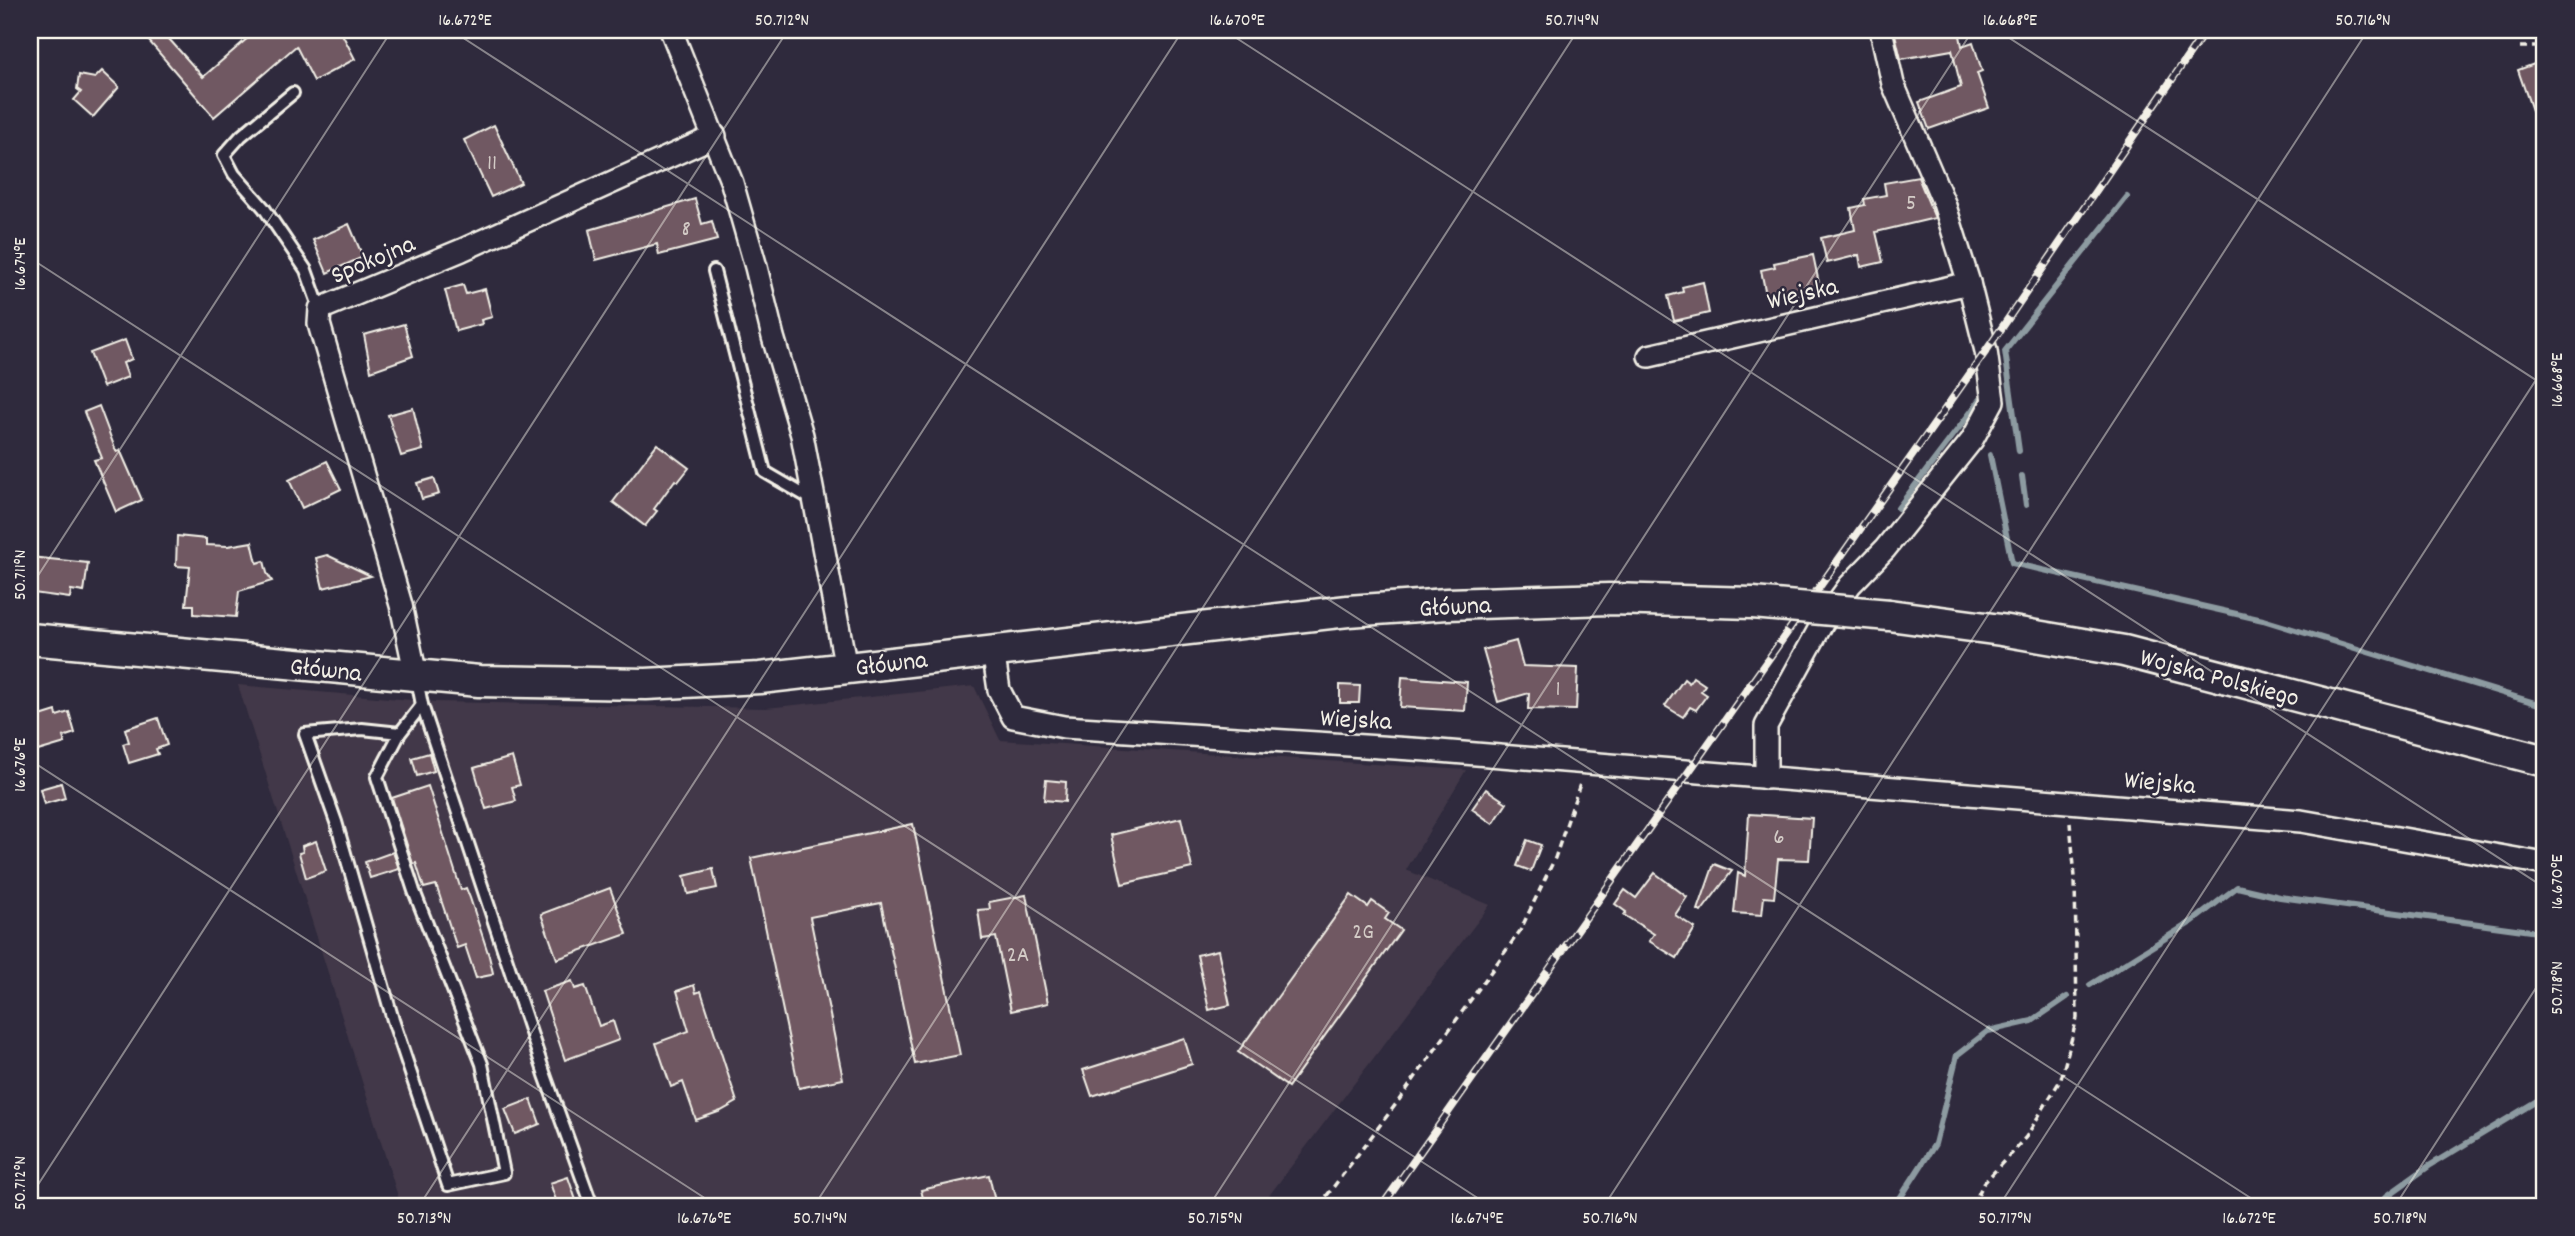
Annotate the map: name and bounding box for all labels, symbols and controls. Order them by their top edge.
text: 16.672°E [438,9,492,34]
text: 50.712°N [755,9,809,34]
text: 16.670°E [1209,9,1265,34]
text: 50.714°N [1545,9,1599,34]
text: 16.668°E [1983,9,2037,34]
text: 50.716°N [2335,9,2391,34]
house number: 11 [487,148,497,181]
house number: 5 [1906,188,1916,221]
house number: 8 [681,214,691,247]
street label: Spokojna [326,227,422,295]
text: 16.674°E [9,238,34,290]
street label: Wiejska [1764,269,1843,322]
text: 16.668°E [2546,353,2571,407]
text: 50.711°N [9,550,34,600]
street label: Główna [1418,588,1493,629]
street label: Wojska Polskiego [2135,640,2303,718]
street label: Główna [853,643,930,688]
street label: Główna [288,649,364,694]
house number: 1 [1555,674,1561,707]
street label: Wiejska [1319,701,1393,742]
text: 16.676°E [9,738,34,792]
street label: Wiejska [2122,763,2198,806]
house number: 6 [1773,822,1785,855]
text: 16.670°E [2546,854,2571,910]
house number: 2G [1352,917,1374,950]
house number: 2A [1007,940,1029,973]
text: 50.718°N [2546,961,2571,1015]
text: 50.712°N [9,1156,34,1210]
text: 50.713°N [397,1207,451,1232]
text: 16.676°E [677,1207,731,1232]
text: 50.714°N [793,1207,847,1232]
text: 50.715°N [1188,1207,1242,1232]
text: 16.674°E [1451,1207,1503,1232]
text: 50.716°N [1582,1207,1638,1232]
text: 50.717°N [1978,1207,2032,1232]
text: 16.672°E [2222,1207,2276,1232]
text: 50.718°N [2373,1207,2427,1232]

